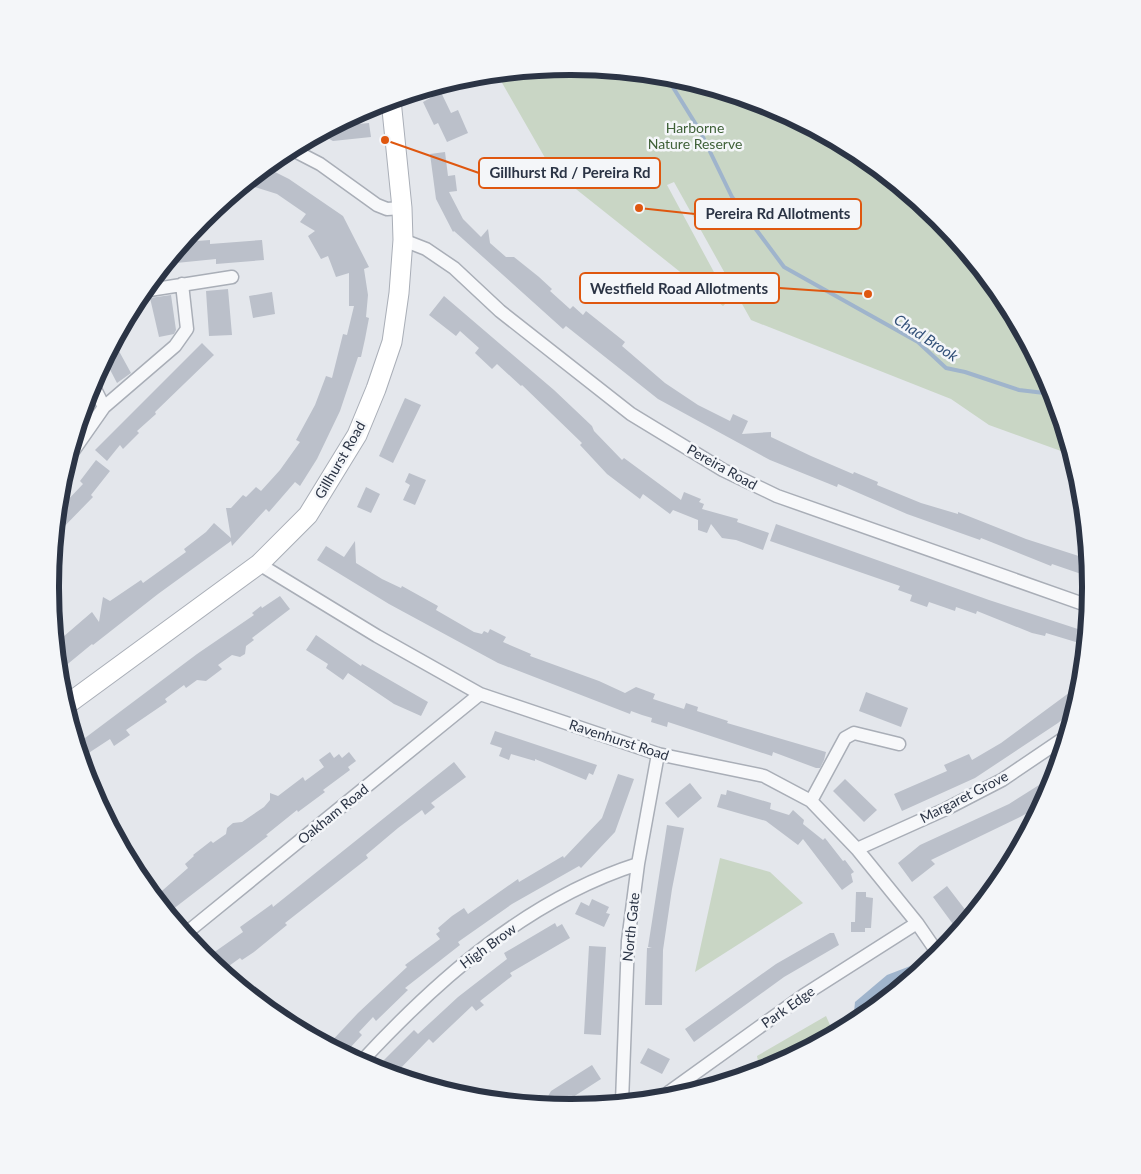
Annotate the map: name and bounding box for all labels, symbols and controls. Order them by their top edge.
park label: Harborne Nature Reserve [648,119,742,152]
callout: Gillhurst Rd / Pereira Rd [479,158,660,188]
text: Gillhurst Rd / Pereira Rd [489,163,651,181]
callout: Pereira Rd Allotments [695,199,861,229]
text: Pereira Rd Allotments [706,204,851,222]
callout: Westfield Road Allotments [580,273,779,303]
text: Westfield Road Allotments [590,279,768,297]
water label: Chad Brook [891,310,963,365]
street label: Gillhurst Road [311,418,369,501]
street label: Pereira Road [684,440,760,493]
street label: Ravenhurst Road [567,715,671,764]
street label: Margaret Grove [917,767,1011,826]
street label: Oakham Road [294,780,371,847]
street label: North Gate [618,892,643,962]
street label: High Brow [456,920,519,972]
street label: Park Edge [758,982,818,1031]

